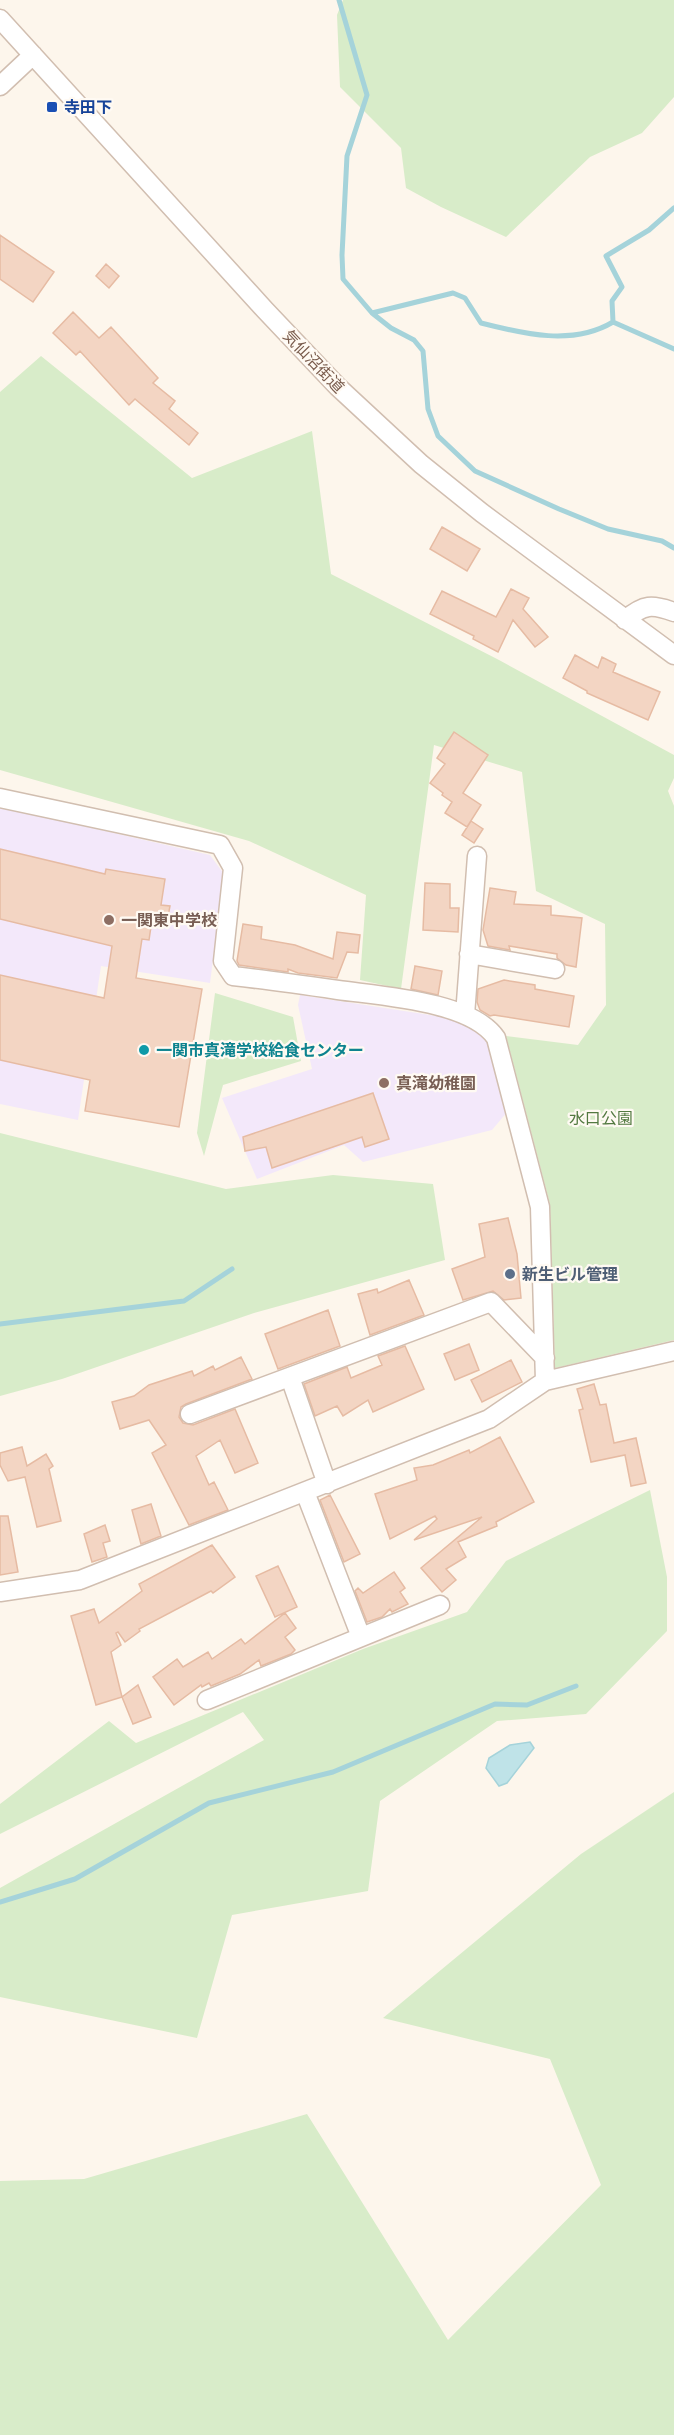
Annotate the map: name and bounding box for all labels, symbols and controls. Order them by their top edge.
place label: 寺田下 [64,96,112,118]
marker: 寺田下 [45,100,59,114]
street label: 気仙沼街道 [278,325,350,397]
place label: 一関東中学校 [121,909,217,931]
marker: 一関東中学校 [102,913,116,927]
place label: 一関市真滝学校給食センター [156,1039,364,1061]
marker: 一関市真滝学校給食センター [137,1043,151,1057]
place label: 真滝幼稚園 [396,1072,476,1094]
marker: 真滝幼稚園 [377,1076,391,1090]
park label: 水口公園 [569,1107,633,1129]
place label: 新生ビル管理 [522,1263,618,1285]
marker: 新生ビル管理 [503,1267,517,1281]

